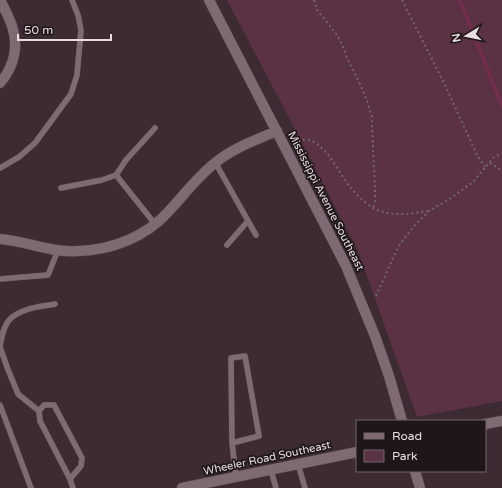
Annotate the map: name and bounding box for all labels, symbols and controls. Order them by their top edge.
scale bar [18,16,111,42]
north arrow [446,16,486,56]
text: 50 m [24,23,53,37]
text: N [449,32,464,43]
street label: Mississippi Avenue Southeast [285,129,367,273]
legend [356,420,486,472]
text: Road [392,429,422,443]
street label: Wheeler Road Southeast [202,438,332,478]
text: Park [392,449,418,463]

